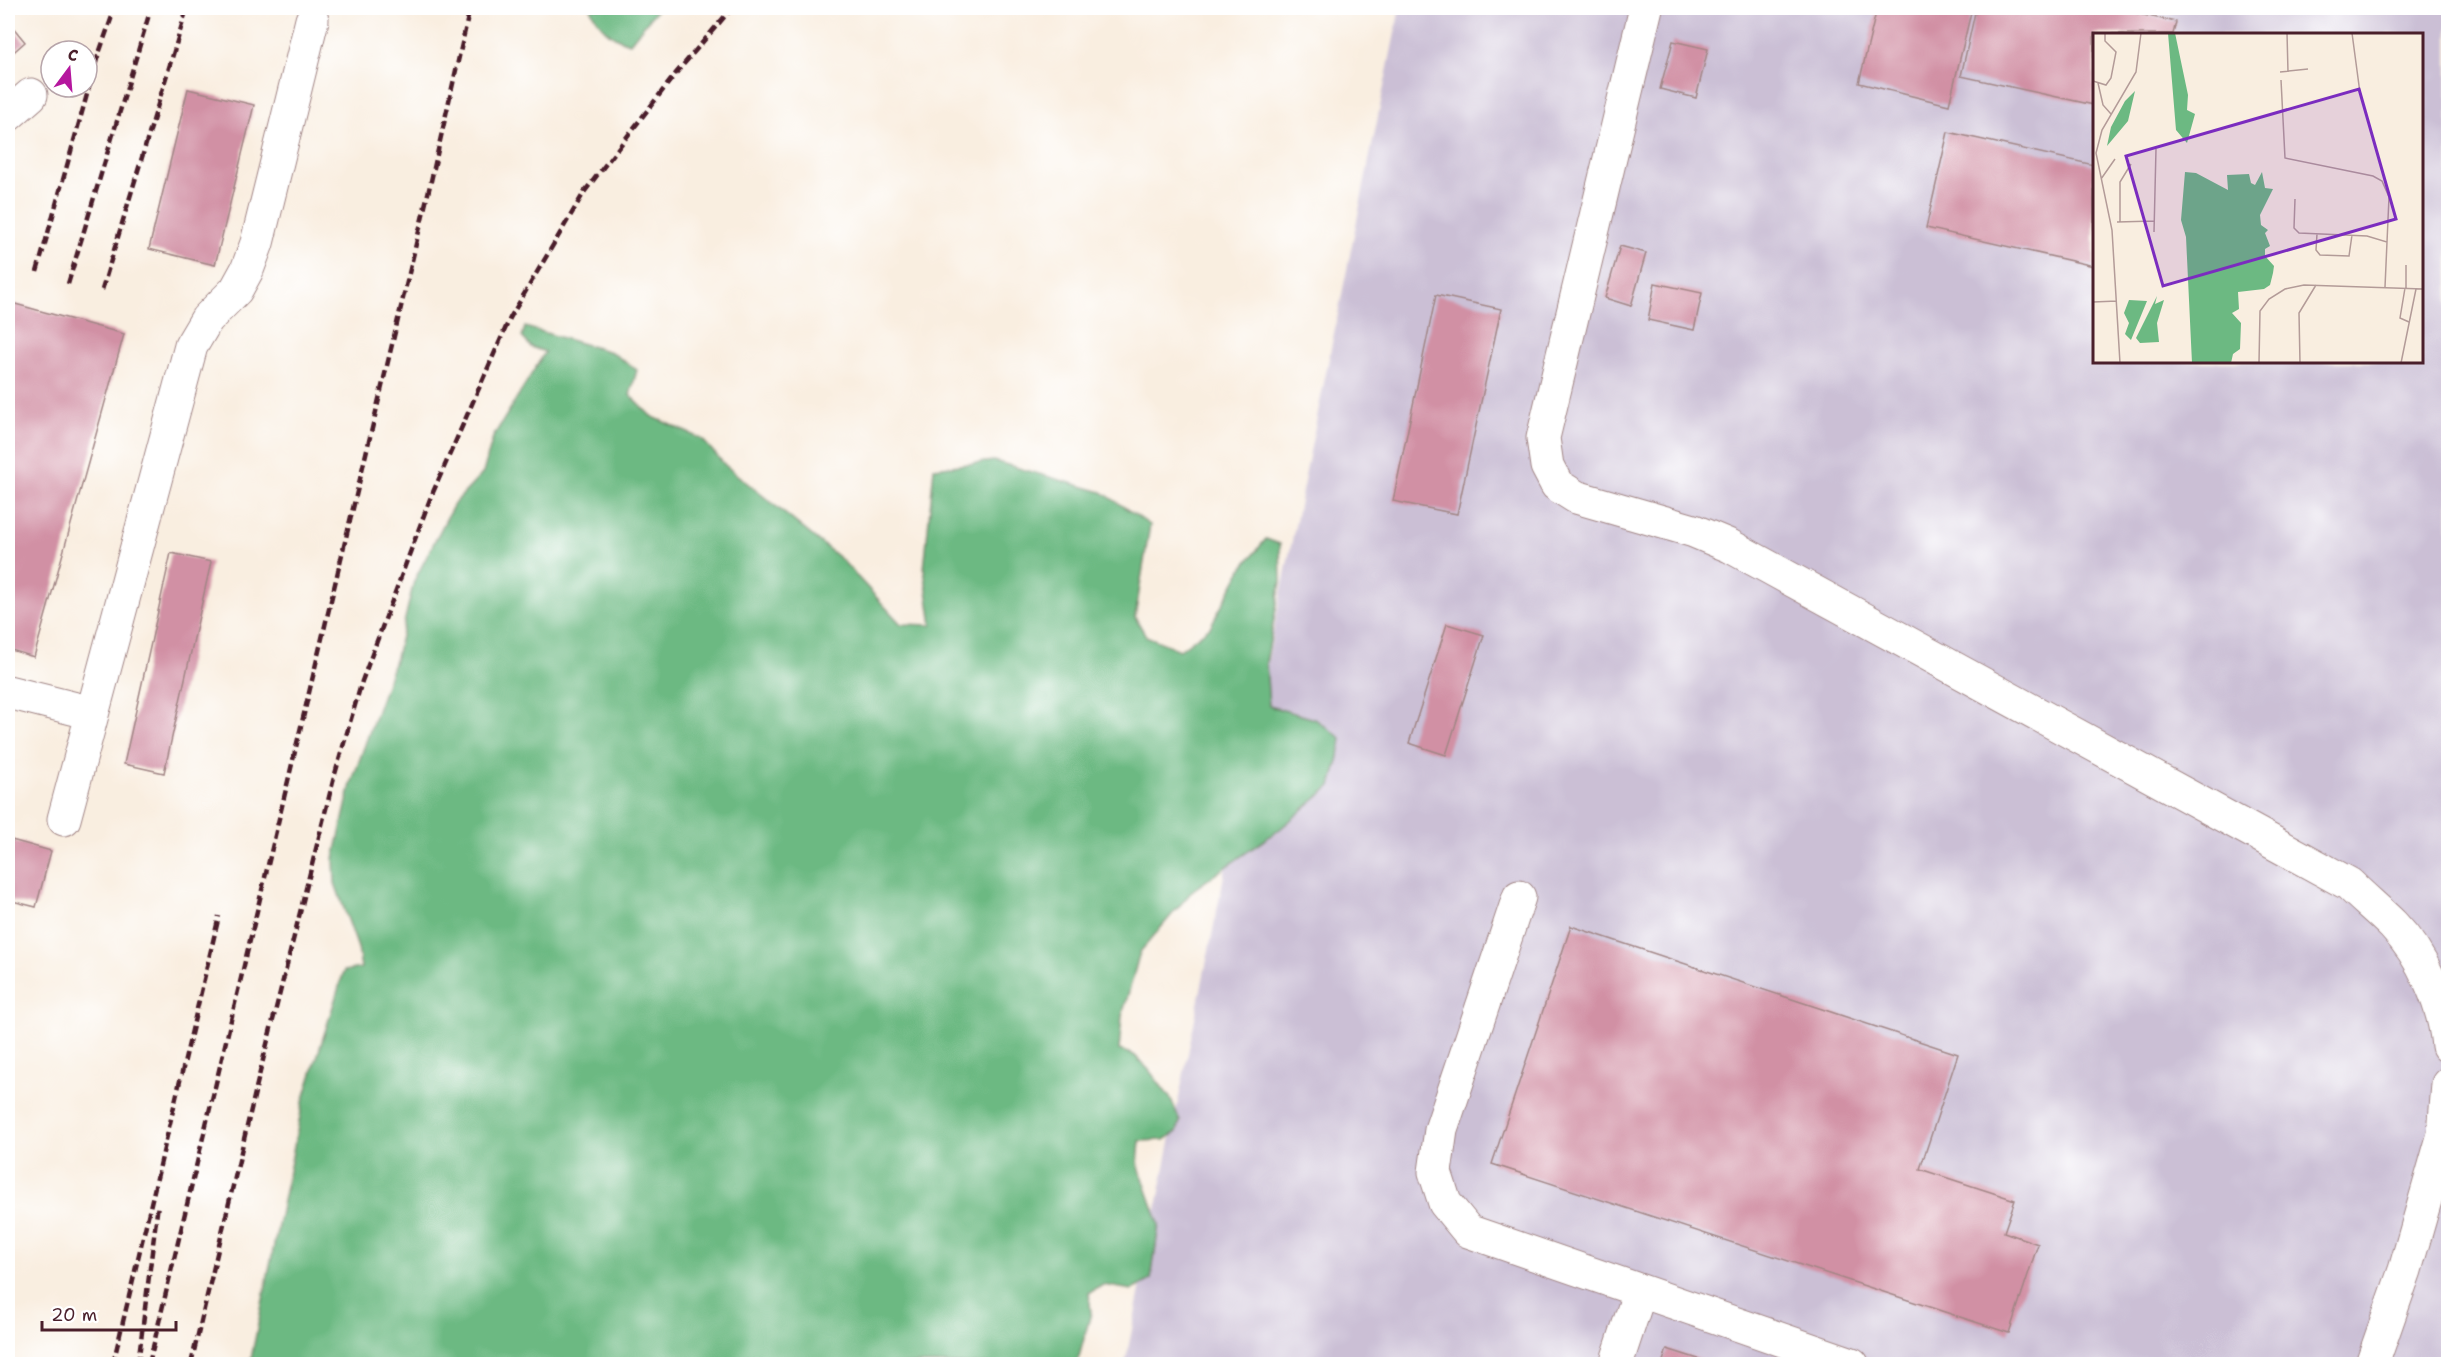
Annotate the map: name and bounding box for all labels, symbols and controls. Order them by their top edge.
inset map [2093,33,2423,363]
north arrow [39,39,99,99]
text: С [65,44,81,67]
scale bar [42,1294,176,1332]
text: 20 m [51,1303,97,1327]

